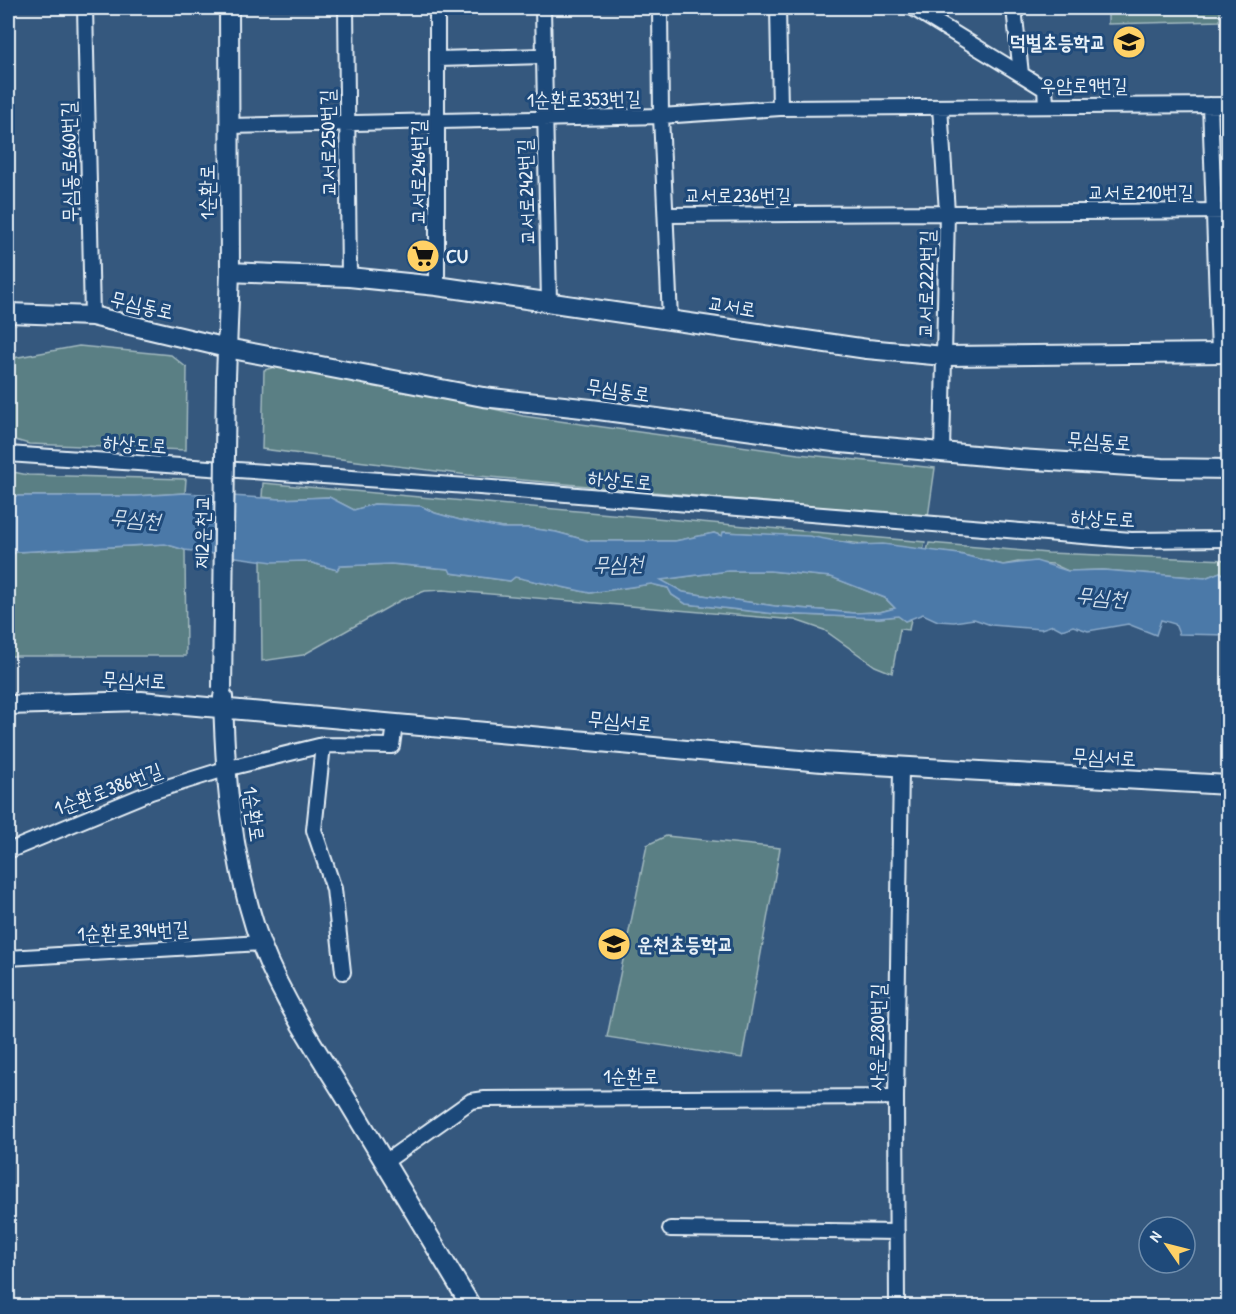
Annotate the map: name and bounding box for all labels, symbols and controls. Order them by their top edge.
school or university icon: 덕벌초등학교 [1111,24,1147,60]
place label: 덕벌초등학교 [1009,28,1106,55]
street label: 우암로9번길 [1040,71,1128,98]
street label: 1순환로353번길 [527,84,641,113]
street label: 교서로250번길 [313,89,342,197]
street label: 무심동로660번길 [54,101,83,223]
street label: 교서로246번길 [404,119,431,225]
street label: 교서로242번길 [510,138,541,246]
street label: 1순환로 [193,164,220,220]
street label: 교서로210번길 [1088,178,1194,205]
street label: 교서로236번길 [685,181,791,208]
street label: 교서로222번길 [911,229,940,338]
supermarket icon: CU [405,238,441,274]
place label: CU [446,242,468,269]
street label: 무심동로 [108,284,177,325]
street label: 교서로 [706,288,758,323]
street label: 무심동로 [584,372,652,407]
street label: 무심동로 [1066,425,1132,456]
street label: 하상도로 [102,428,168,459]
street label: 하상도로 [587,463,653,496]
street label: 제2운천교 [187,495,216,569]
water label: 무심천 [109,502,164,535]
street label: 하상도로 [1070,502,1136,533]
water label: 무심천 [592,548,646,579]
water label: 무심천 [1075,580,1130,613]
street label: 무심서로 [101,665,167,694]
street label: 무심서로 [587,704,653,737]
street label: 무심서로 [1071,741,1137,772]
street label: 1순환로386번길 [50,756,166,821]
street label: 1순환로 [237,785,272,843]
street label: 1순환로394번길 [77,914,189,947]
school or university icon: 운천초등학교 [596,926,632,962]
place label: 운천초등학교 [637,930,734,957]
street label: 사운로280번길 [862,983,891,1091]
street label: 1순환로 [603,1062,659,1089]
north arrow [1137,1215,1197,1275]
text: N [1143,1226,1166,1246]

